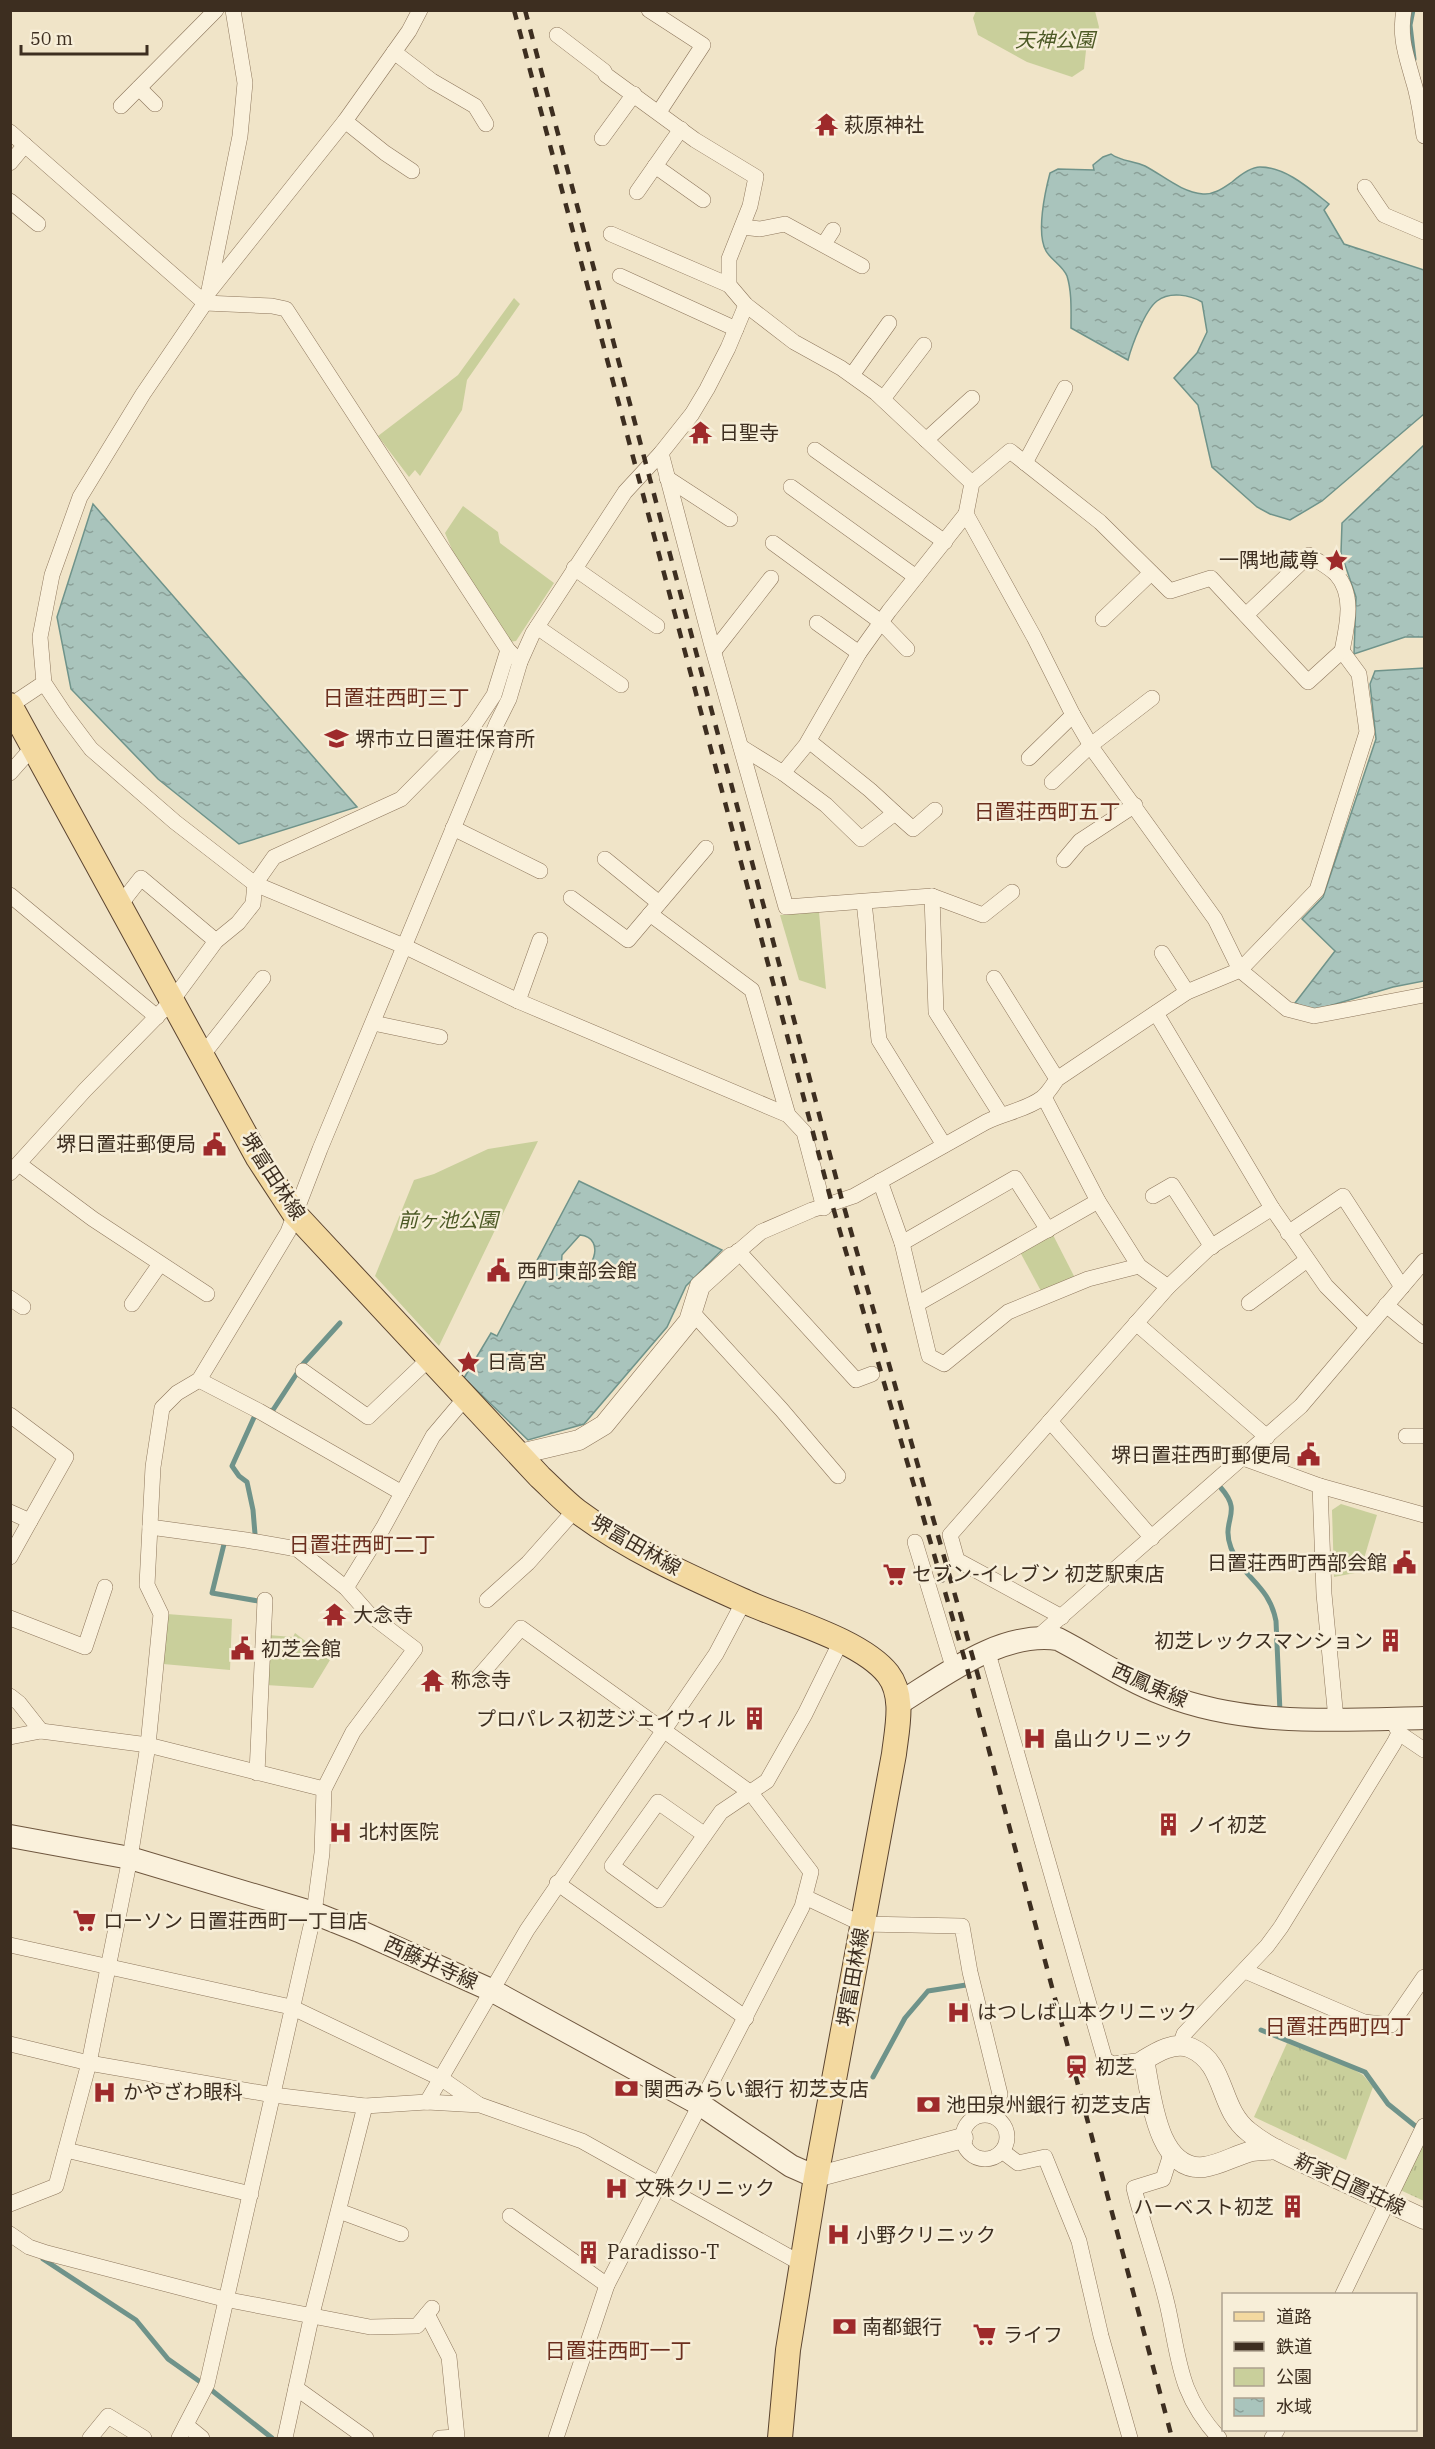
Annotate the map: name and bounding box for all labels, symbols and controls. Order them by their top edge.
scale bar [21,18,147,56]
park label: 天神公園 [1015,26,1098,53]
text: 50 m [30,27,73,50]
place label: 萩原神社 [844,111,924,138]
temple icon: 萩原神社 [813,112,839,138]
place label: 日聖寺 [719,419,779,446]
temple icon: 日聖寺 [688,420,714,446]
place label: 一隅地蔵尊 [1219,546,1319,573]
place icon: 一隅地蔵尊 [1324,547,1350,573]
district label: 日置荘西町三丁 [323,683,470,711]
place label: 堺市立日置荘保育所 [355,725,535,752]
school or university icon: 堺市立日置荘保育所 [324,726,350,752]
district label: 日置荘西町五丁 [974,797,1121,825]
street label: 堺富田林線 [235,1126,312,1225]
place label: 堺日置荘郵便局 [56,1130,196,1157]
public building icon: 堺日置荘郵便局 [201,1131,227,1157]
park label: 前ヶ池公園 [398,1206,501,1233]
place label: 西町東部会館 [517,1257,637,1284]
public building icon: 西町東部会館 [486,1258,512,1284]
place label: 日高宮 [487,1348,547,1375]
place icon: 日高宮 [456,1349,482,1375]
place label: 堺日置荘西町郵便局 [1111,1441,1291,1468]
public building icon: 堺日置荘西町郵便局 [1296,1442,1322,1468]
street label: 堺富田林線 [586,1508,686,1581]
district label: 日置荘西町二丁 [289,1530,436,1558]
place label: 日置荘西町西部会館 [1207,1549,1387,1576]
public building icon: 日置荘西町西部会館 [1392,1550,1418,1576]
place label: セブン-イレブン 初芝駅東店 [912,1560,1165,1587]
supermarket icon: セブン-イレブン 初芝駅東店 [881,1561,907,1587]
place label: 大念寺 [353,1601,413,1628]
temple icon: 大念寺 [322,1602,348,1628]
place label: 初芝レックスマンション [1154,1627,1373,1654]
building icon: 初芝レックスマンション [1378,1628,1404,1654]
place label: 初芝会館 [261,1635,341,1662]
public building icon: 初芝会館 [230,1636,256,1662]
street label: 西鳳東線 [1108,1656,1192,1713]
place label: 称念寺 [451,1666,511,1693]
temple icon: 称念寺 [420,1667,446,1693]
place label: プロパレス初芝ジェイウィル [476,1705,736,1732]
building icon: プロパレス初芝ジェイウィル [741,1706,767,1732]
place label: 畠山クリニック [1053,1725,1193,1752]
hospital icon: 畠山クリニック [1022,1726,1048,1752]
place label: ノイ初芝 [1187,1811,1267,1838]
building icon: ノイ初芝 [1156,1812,1182,1838]
place label: 北村医院 [359,1818,439,1845]
hospital icon: 北村医院 [328,1819,354,1845]
place label: ローソン 日置荘西町一丁目店 [103,1907,368,1934]
supermarket icon: ローソン 日置荘西町一丁目店 [72,1908,98,1934]
street label: 堺富田林線 [831,1925,874,2028]
street label: 西藤井寺線 [380,1930,482,1995]
place label: はつしば山本クリニック [977,1998,1197,2025]
hospital icon: はつしば山本クリニック [946,1999,972,2025]
district label: 日置荘西町四丁 [1265,2012,1412,2040]
place label: 初芝 [1095,2053,1135,2080]
station icon: 初芝 [1064,2054,1090,2080]
place label: 関西みらい銀行 初芝支店 [644,2075,869,2102]
bank icon: 関西みらい銀行 初芝支店 [613,2076,639,2102]
place label: かやざわ眼科 [123,2078,243,2105]
hospital icon: かやざわ眼科 [92,2079,118,2105]
place label: 池田泉州銀行 初芝支店 [946,2091,1151,2118]
bank icon: 池田泉州銀行 初芝支店 [915,2092,941,2118]
street label: 新家日置荘線 [1290,2146,1410,2221]
place label: 文殊クリニック [635,2174,775,2201]
hospital icon: 文殊クリニック [604,2175,630,2201]
place label: ハーベスト初芝 [1134,2193,1274,2220]
building icon: ハーベスト初芝 [1279,2194,1305,2220]
place label: 小野クリニック [856,2221,996,2248]
hospital icon: 小野クリニック [825,2222,851,2248]
place label: Paradisso-T [607,2238,719,2265]
building icon: Paradisso-T [576,2239,602,2265]
legend [1222,2293,1417,2431]
text: 道路 [1276,2305,1312,2328]
place label: 南都銀行 [862,2313,942,2340]
bank icon: 南都銀行 [831,2314,857,2340]
place label: ライフ [1003,2321,1063,2348]
supermarket icon: ライフ [972,2322,998,2348]
text: 鉄道 [1276,2335,1312,2358]
district label: 日置荘西町一丁 [545,2336,692,2364]
text: 公園 [1276,2365,1312,2388]
text: 水域 [1276,2395,1312,2418]

